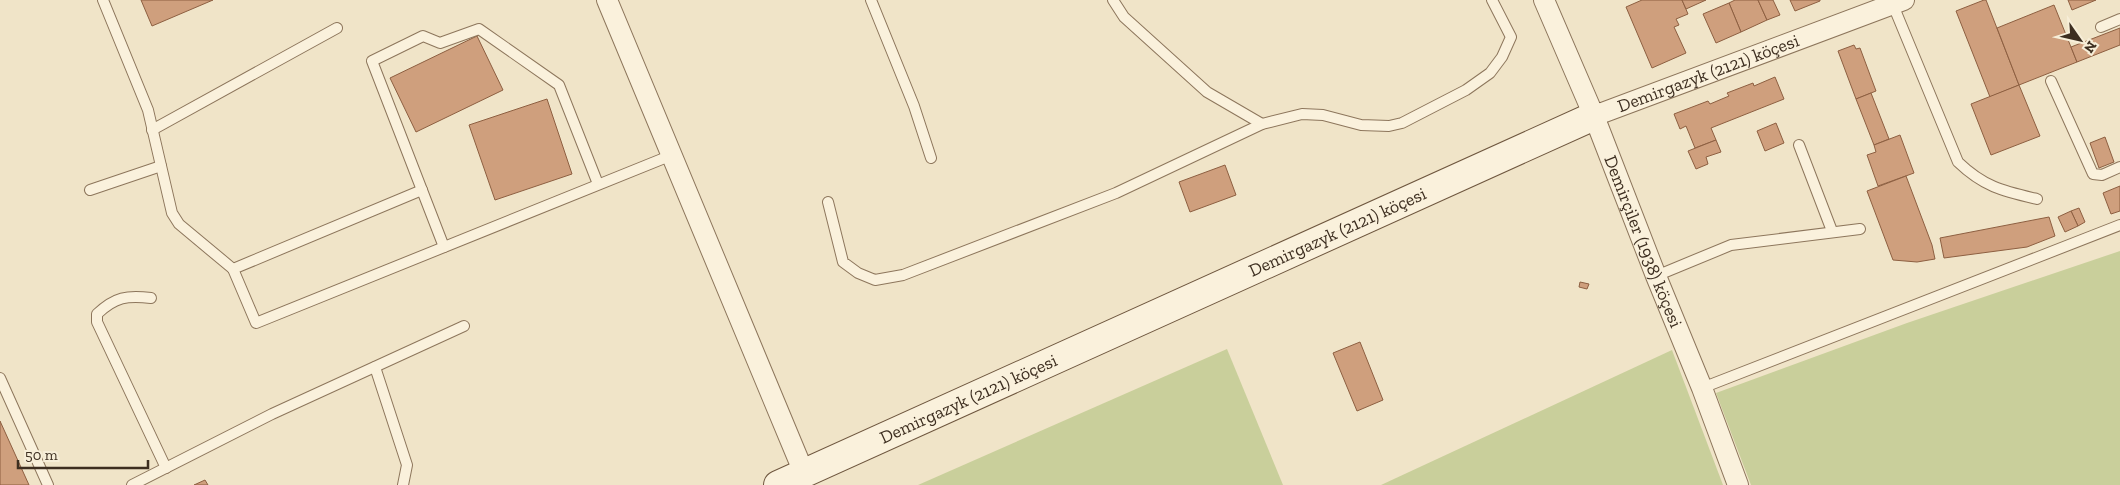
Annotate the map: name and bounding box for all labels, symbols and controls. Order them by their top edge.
north arrow [2055,15,2105,65]
street label: Demirgazyk (2121) köçesi [1614,29,1802,117]
text: N [2080,38,2100,56]
street label: Demirçiler (1938) köçesi [1599,152,1687,331]
street label: Demirgazyk (2121) köçesi [1245,182,1430,282]
street label: Demirgazyk (2121) köçesi [876,349,1061,449]
scale bar [18,438,148,470]
text: 50 m [25,446,58,464]

